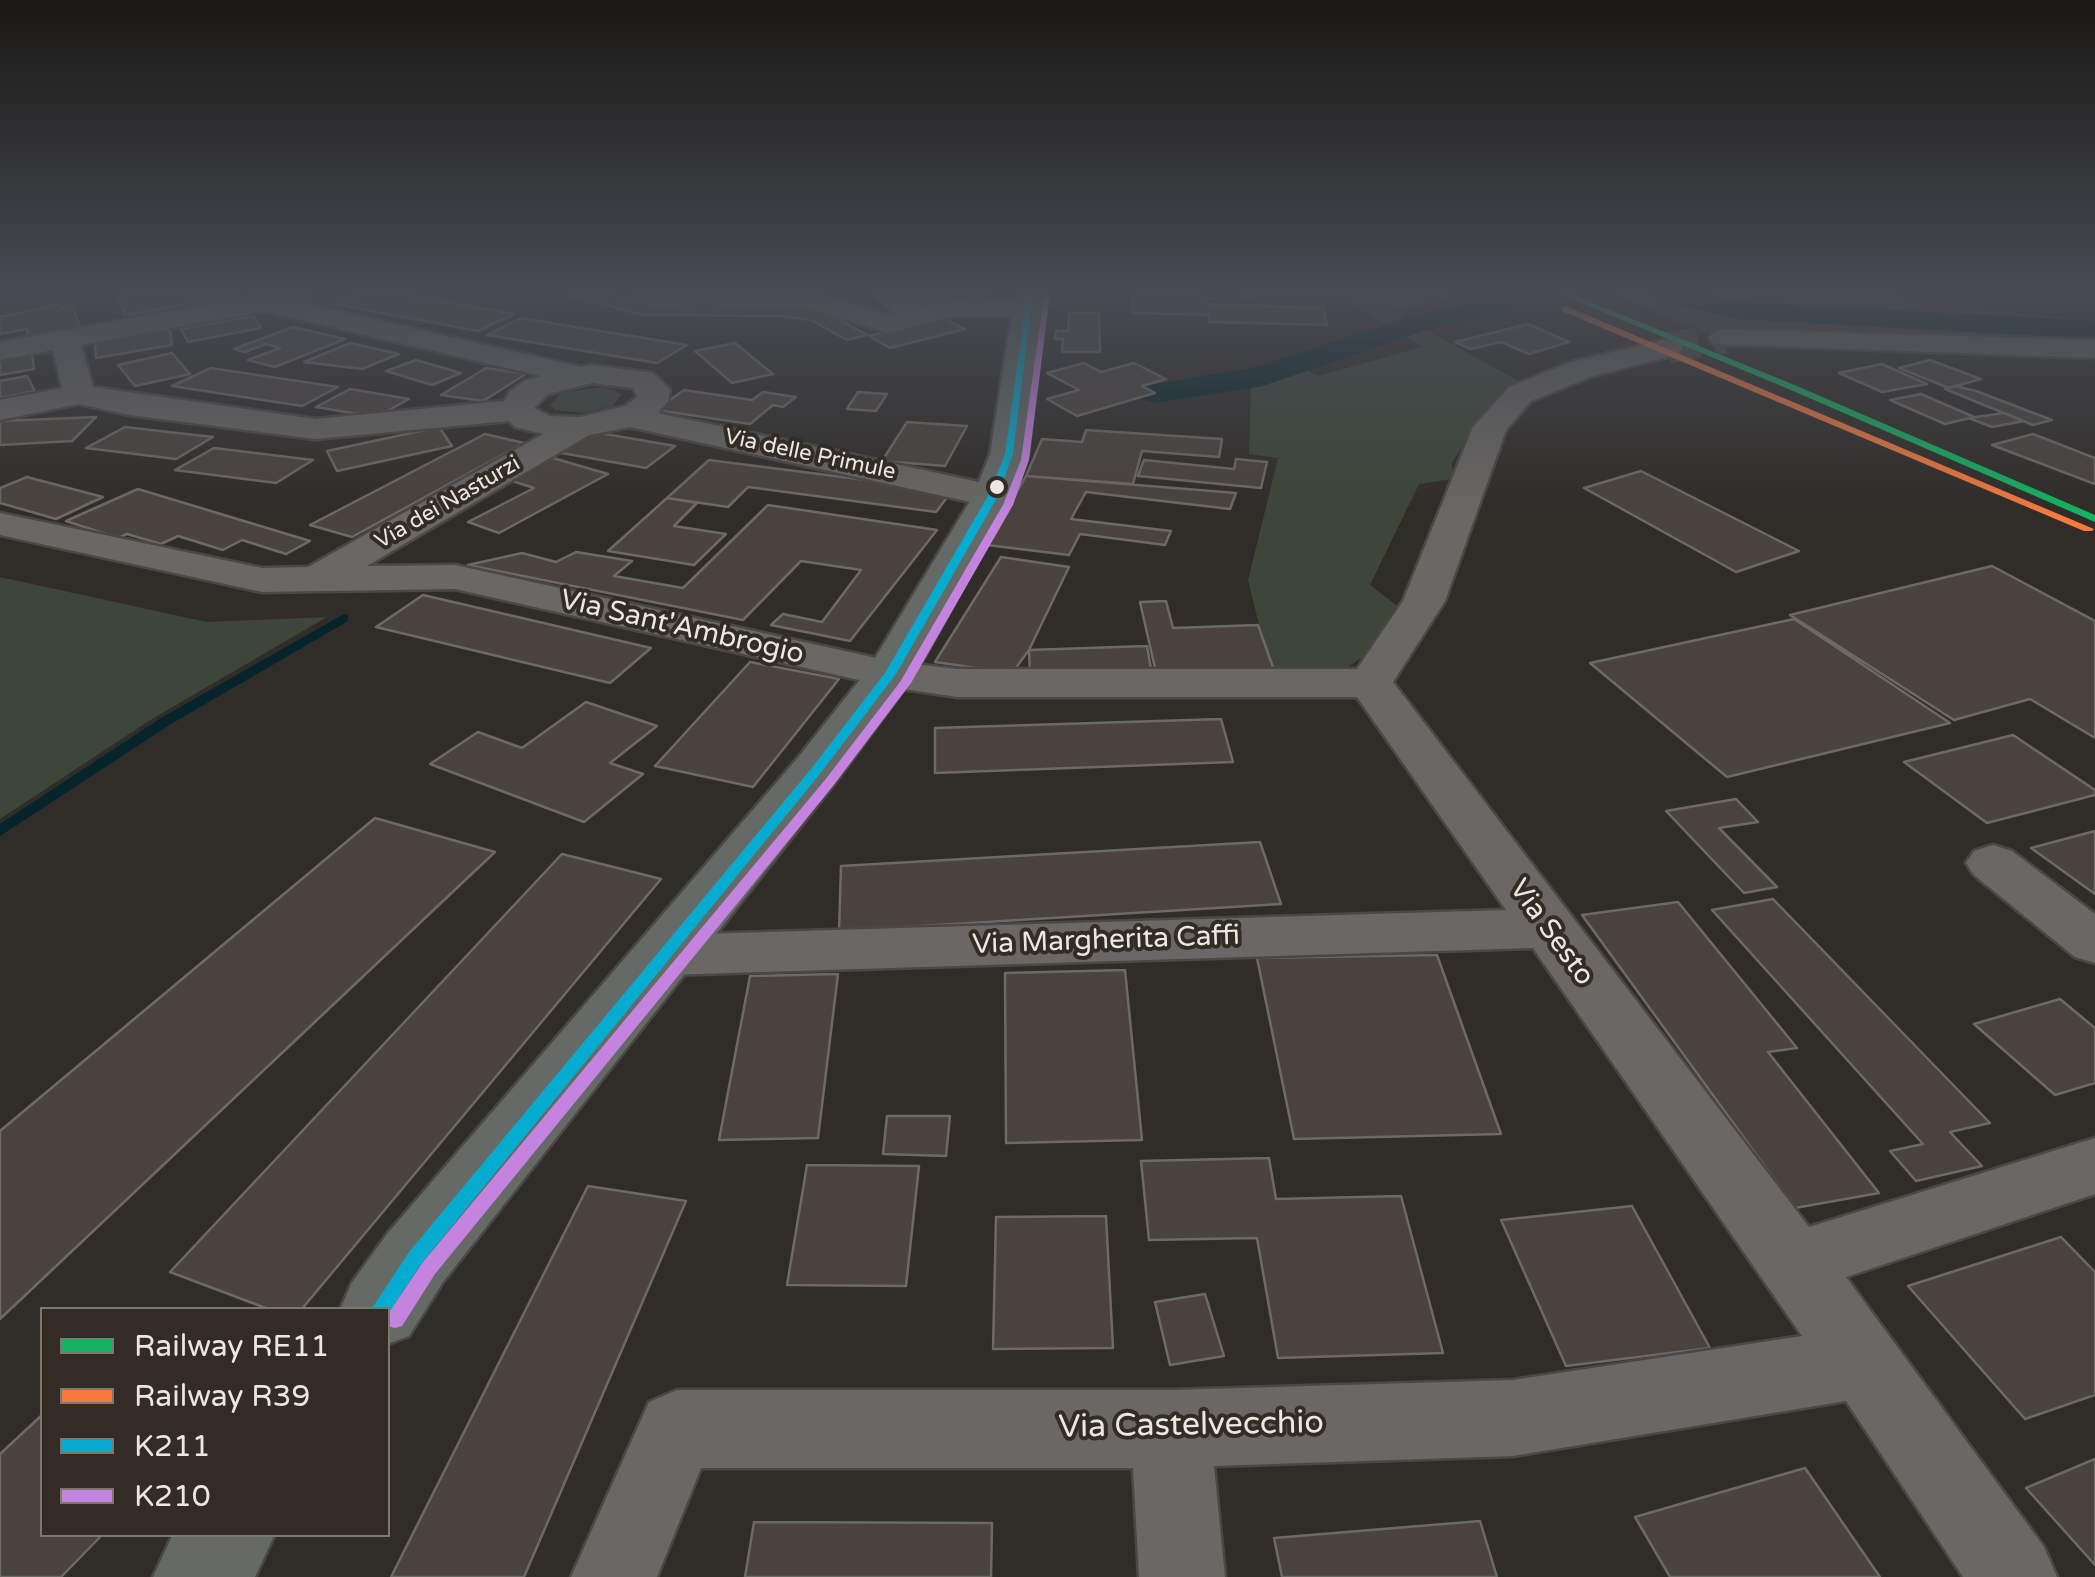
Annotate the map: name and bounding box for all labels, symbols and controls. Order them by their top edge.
street label: Via delle Primule [722,424,898,486]
street label: Via dei Nasturzi [371,451,525,555]
unlabelled marker [987,477,1007,497]
street label: Via Sant'Ambrogio [557,584,807,672]
street label: Via Sesto [1501,873,1601,993]
street label: Via Margherita Caffi [972,920,1240,962]
legend [40,1307,390,1537]
text: Railway RE11 [134,1328,329,1365]
text: Railway R39 [134,1378,310,1415]
street label: Via Castelvecchio [1058,1404,1324,1448]
text: K211 [134,1428,211,1465]
text: K210 [134,1478,211,1515]

